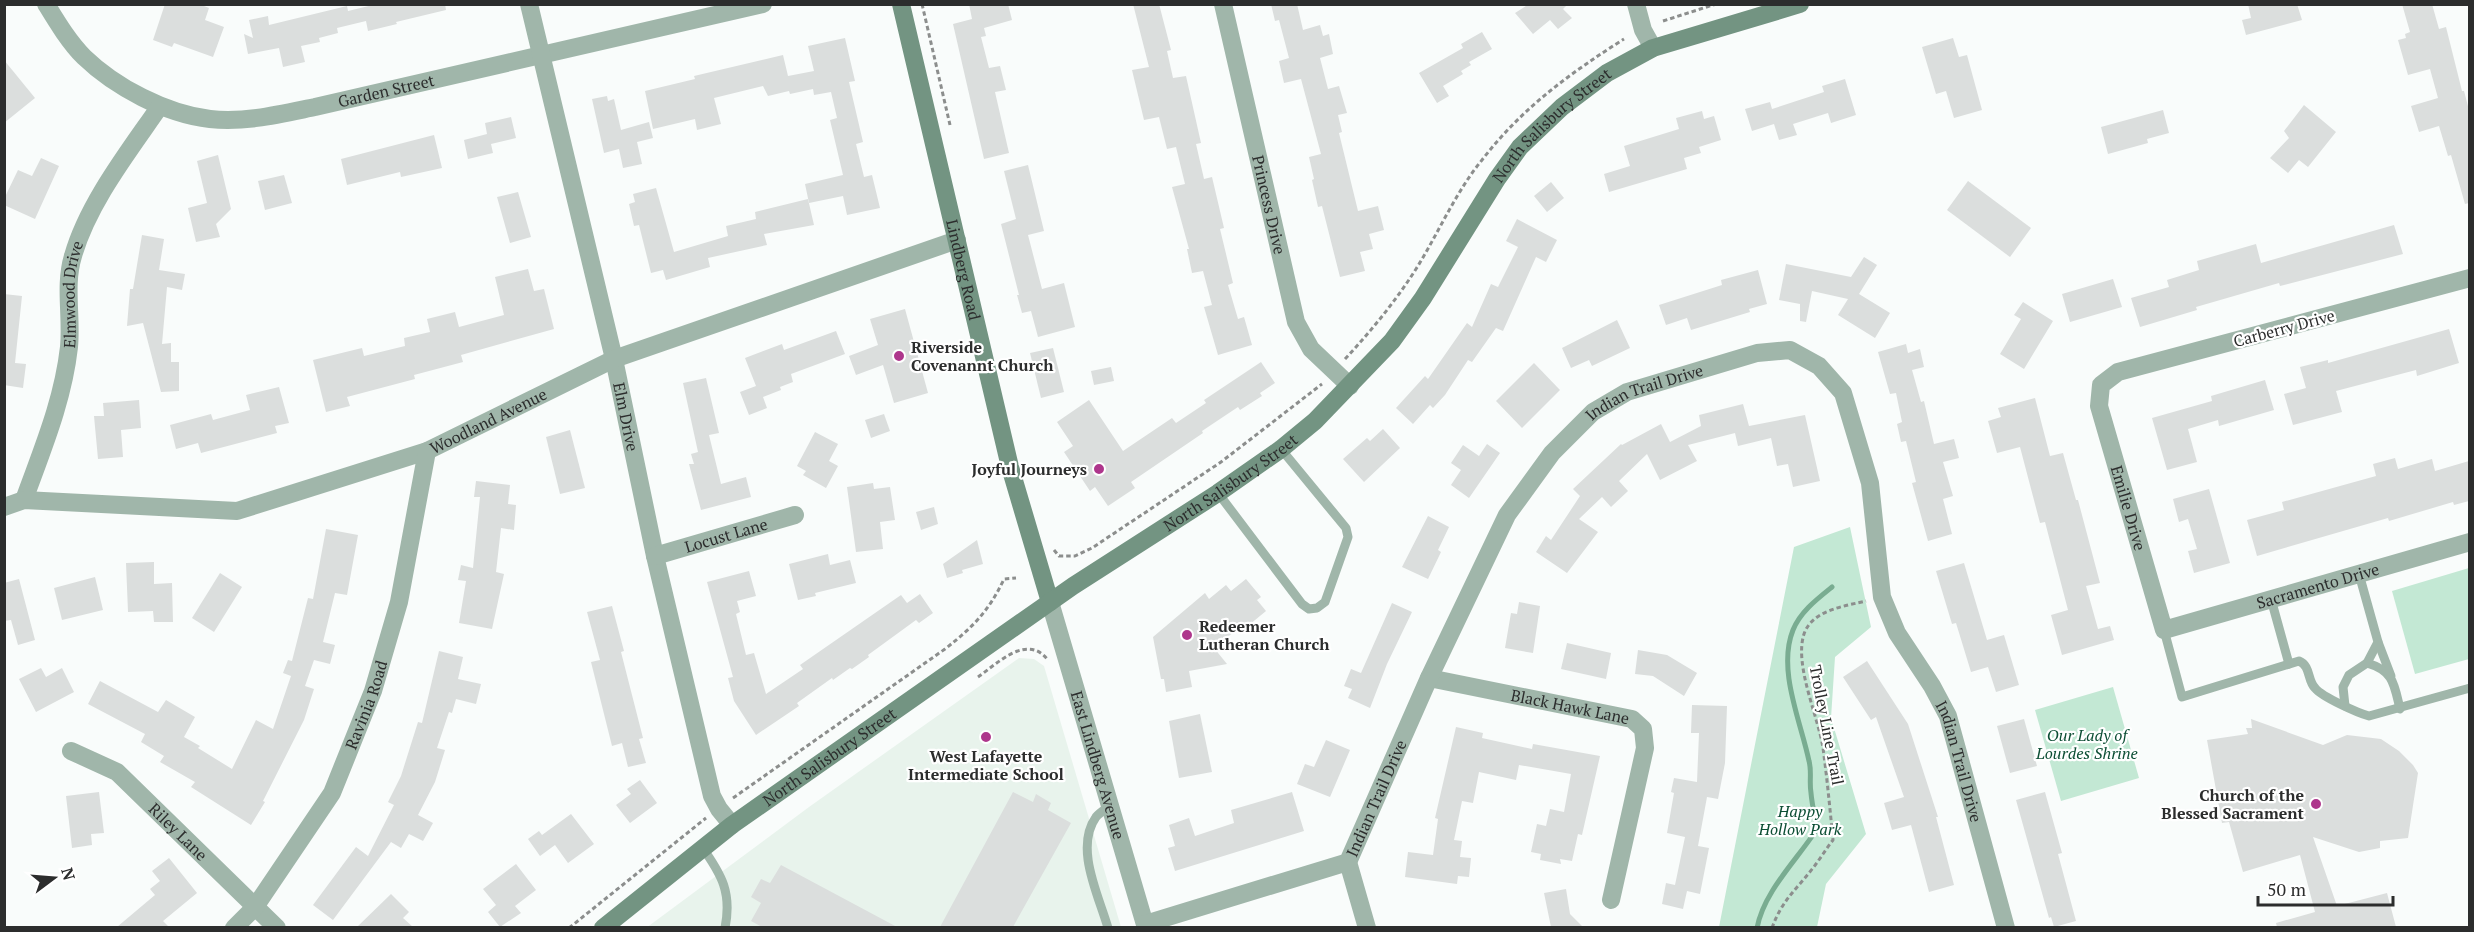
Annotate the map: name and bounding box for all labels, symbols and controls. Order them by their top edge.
street label: North Salisbury Street [1487,63,1616,187]
street label: Garden Street [336,69,437,112]
street label: Princess Drive [1247,153,1291,257]
street label: Lindberg Road [941,217,986,323]
street label: Elmwood Drive [58,237,88,349]
street label: Carberry Drive [2231,304,2337,352]
place label: Riverside Covenannt Church [911,336,1054,376]
marker: Riverside Covenannt Church [892,349,906,363]
street label: Indian Trail Drive [1580,359,1706,425]
street label: Elm Drive [608,380,644,453]
street label: Woodland Avenue [426,383,550,459]
street label: North Salisbury Street [1159,429,1302,536]
place label: Joyful Journeys [971,458,1087,480]
marker: Joyful Journeys [1092,462,1106,476]
street label: Emilie Drive [2106,463,2151,553]
street label: Locust Lane [682,513,770,558]
street label: Sacramento Drive [2254,558,2382,614]
place label: Redeemer Lutheran Church [1199,615,1330,655]
marker: Redeemer Lutheran Church [1180,628,1194,642]
street label: Ravinia Road [340,658,392,752]
street label: Trolley Line Trail [1805,663,1849,787]
street label: Black Hawk Lane [1509,684,1631,729]
street label: East Lindberg Avenue [1066,688,1130,842]
street label: Indian Trail Drive [1931,697,1988,825]
street label: North Salisbury Street [758,702,901,811]
park label: Our Lady of Lourdes Shrine [2035,724,2138,764]
marker: West Lafayette Intermediate School [979,730,993,744]
street label: Indian Trail Drive [1341,736,1412,860]
place label: West Lafayette Intermediate School [908,745,1064,785]
place label: Church of the Blessed Sacrament [2161,784,2305,824]
marker: Church of the Blessed Sacrament [2309,797,2323,811]
street label: Riley Lane [144,798,212,865]
park label: Happy Hollow Park [1757,800,1842,840]
north arrow [24,848,84,908]
text: N [56,865,81,883]
scale bar [2258,869,2393,907]
text: 50 m [2267,877,2307,901]

